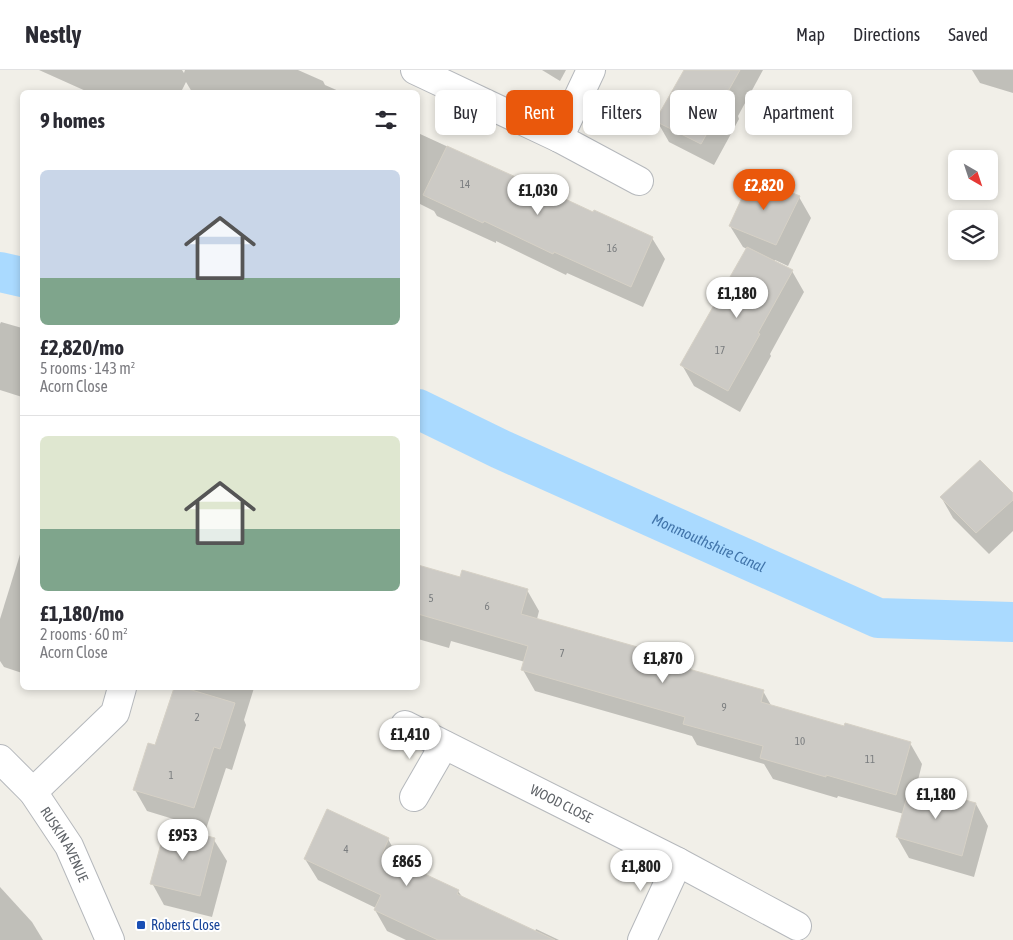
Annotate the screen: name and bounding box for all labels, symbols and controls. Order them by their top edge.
text: Nestly [25,21,81,48]
text: Map [796,24,825,45]
text: Directions [853,24,920,45]
text: Saved [948,24,988,45]
chip: Buy [435,90,496,135]
chip: Rent [506,90,573,135]
chip: Filters [583,90,660,135]
chip: New [670,90,735,135]
chip: Apartment [745,90,852,135]
icon: filters [372,106,400,134]
text: 9 homes [40,108,105,132]
north arrow [948,150,998,200]
map controls [948,150,998,260]
pin: £2,820 [723,168,805,211]
pin: £1,030 [497,174,579,216]
text: £2,820 [744,176,784,194]
house number: 14 [460,178,470,190]
text: £1,030 [518,181,558,199]
icon: home [175,203,265,293]
button: layers [948,210,998,260]
house number: 16 [607,242,617,254]
pin: £1,180 [696,276,778,319]
text: £1,180 [717,284,757,302]
text: £2,820/mo [40,335,124,359]
house number: 17 [715,344,725,356]
text: 5 rooms · 143 m² [40,359,135,377]
text: Acorn Close [40,377,108,395]
icon: home [175,468,265,558]
water label: Monmouthshire Canal [650,510,768,575]
house number: 5 [428,592,434,604]
house number: 6 [484,600,490,612]
text: £1,180/mo [40,601,124,625]
text: 2 rooms · 60 m² [40,625,128,643]
pin: £1,870 [622,642,704,684]
text: Acorn Close [40,643,108,661]
house number: 7 [559,647,565,659]
text: £1,870 [643,649,683,667]
house number: 9 [721,701,727,713]
house number: 2 [194,711,200,723]
pin: £1,410 [369,718,451,760]
text: £1,410 [390,725,430,743]
house number: 10 [795,735,805,747]
house number: 11 [865,753,875,765]
house number: 1 [168,769,174,781]
pin: £1,180 [895,778,977,820]
street label: WOOD CLOSE [528,781,595,826]
text: £1,180 [916,785,956,803]
street label: RUSKIN AVENUE [37,804,92,884]
pin: £953 [153,818,213,861]
text: £953 [168,826,198,844]
house number: 4 [343,843,349,855]
pin: £865 [377,844,437,887]
pin: £1,800 [600,850,682,892]
text: £865 [392,852,422,870]
text: £1,800 [621,857,661,875]
place label: Roberts Close [151,917,220,933]
marker: Roberts Close [135,919,147,931]

